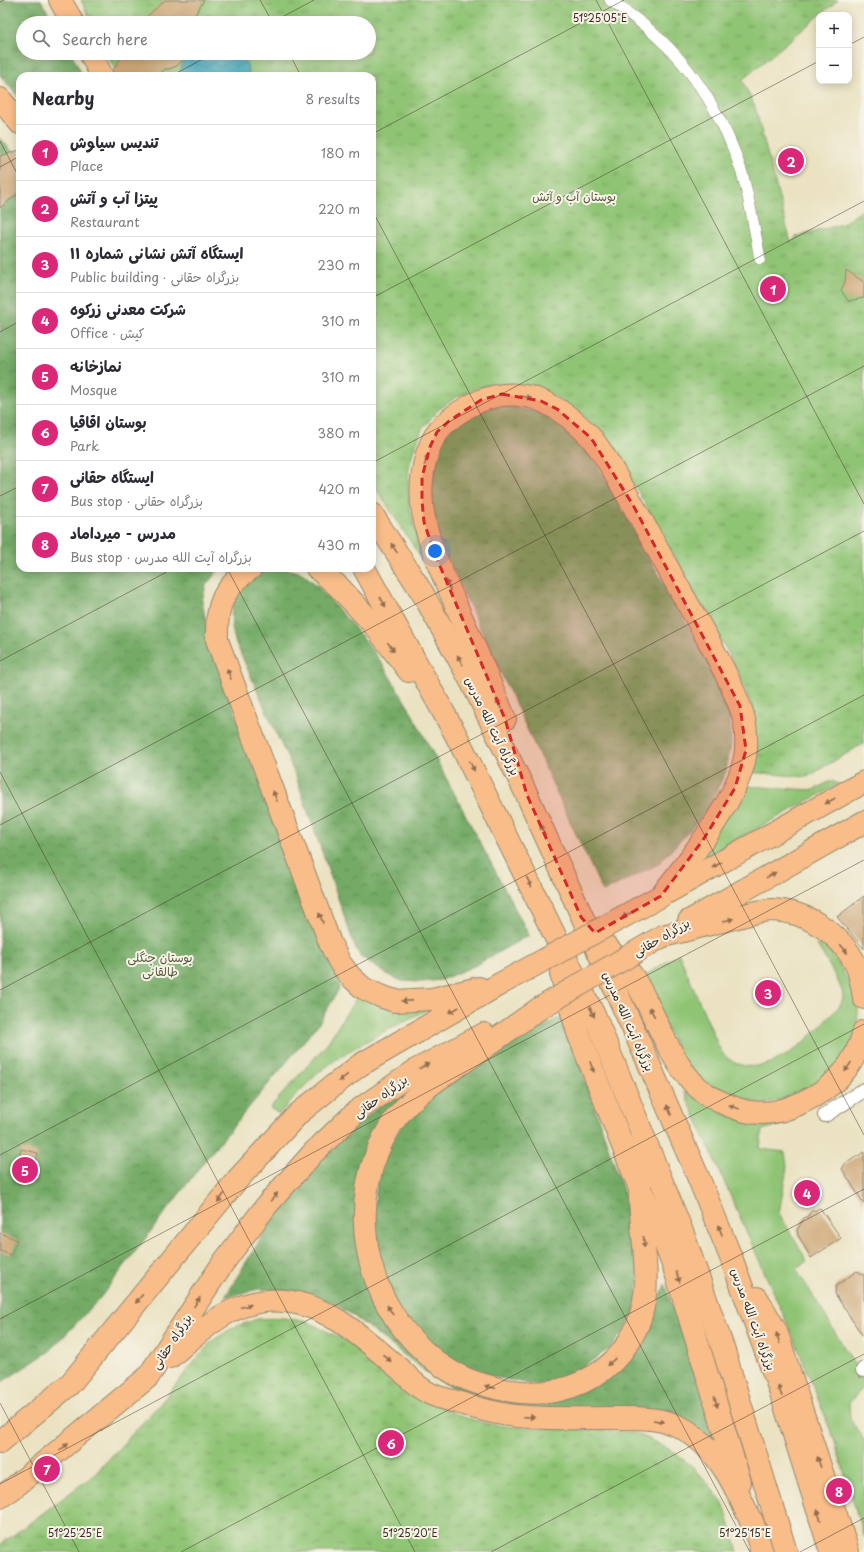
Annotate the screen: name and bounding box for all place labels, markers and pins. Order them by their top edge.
pin: 2 [778,146,804,176]
pin: 1 [760,274,786,304]
pin: 3 [755,978,781,1008]
pin: 5 [12,1155,38,1185]
pin: 4 [794,1178,820,1208]
pin: 6 [378,1428,404,1458]
pin: 7 [34,1454,60,1484]
pin: 8 [826,1476,852,1506]

